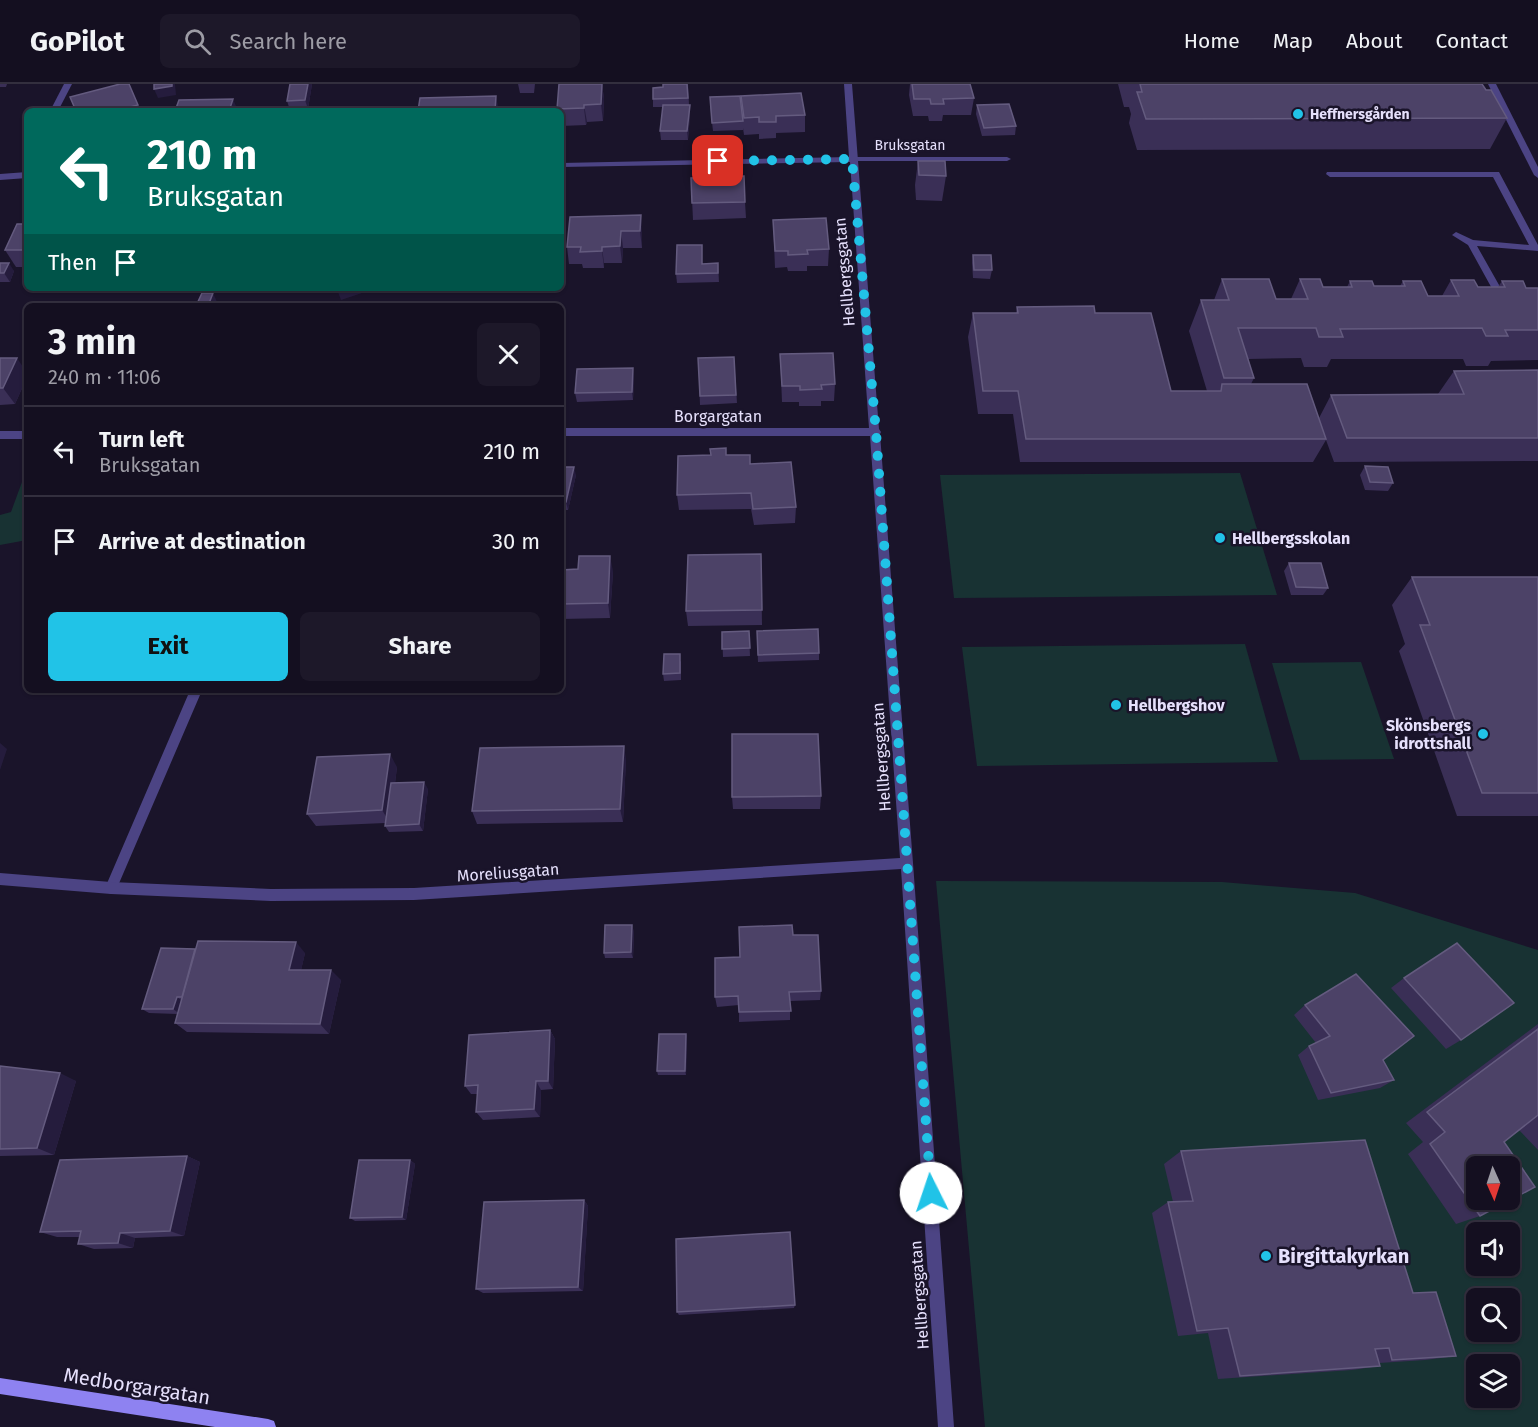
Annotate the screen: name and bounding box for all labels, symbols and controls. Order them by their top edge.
search box [160,14,580,68]
text: GoPilot [30,25,124,58]
icon: search [181,25,214,58]
text: Search here [229,28,347,55]
text: Home [1184,28,1240,54]
text: Map [1273,28,1313,54]
text: About [1346,28,1403,54]
text: Contact [1436,28,1508,54]
place label: Heffnersgården [1310,106,1410,123]
marker: Heffnersgården [1291,107,1305,121]
text: 210 m [147,130,257,180]
icon: left [48,132,126,210]
pin [692,135,743,186]
street label: Bruksgatan [874,137,946,154]
icon: arrive [701,144,734,177]
text: Bruksgatan [147,181,284,213]
street label: Hellbergsgatan [830,217,859,327]
icon: arrive [109,246,142,279]
text: Then [48,249,97,276]
text: 3 min [48,320,137,364]
button: close [477,323,540,386]
text: 240 m · 11:06 [48,365,161,389]
street label: Borgargatan [674,407,762,426]
text: Turn left [99,426,184,453]
icon: left [48,435,81,468]
text: 210 m [483,438,540,465]
text: Bruksgatan [99,453,201,477]
icon: arrive [48,525,81,558]
text: Arrive at destination [99,528,306,555]
text: 30 m [492,528,540,555]
place label: Hellbergsskolan [1232,529,1350,548]
marker: Hellbergsskolan [1213,531,1227,545]
button: Exit [48,612,288,681]
button: Share [300,612,540,681]
place label: Hellbergshov [1128,696,1225,715]
marker: Hellbergshov [1109,698,1123,712]
street label: Hellbergsgatan [868,702,895,812]
place label: Skönsbergs idrottshall [1386,716,1471,753]
marker: Skönsbergs idrottshall [1476,727,1490,741]
street label: Moreliusgatan [456,859,560,886]
north arrow [1466,1156,1520,1210]
map controls [1466,1156,1520,1408]
position arrow [899,1161,963,1225]
button: sound [1466,1222,1520,1276]
street label: Hellbergsgatan [906,1240,933,1350]
place label: Birgittakyrkan [1278,1244,1409,1268]
marker: Birgittakyrkan [1259,1249,1273,1263]
button: search [1466,1288,1520,1342]
button: layers [1466,1354,1520,1408]
street label: Medborgargatan [62,1363,212,1409]

